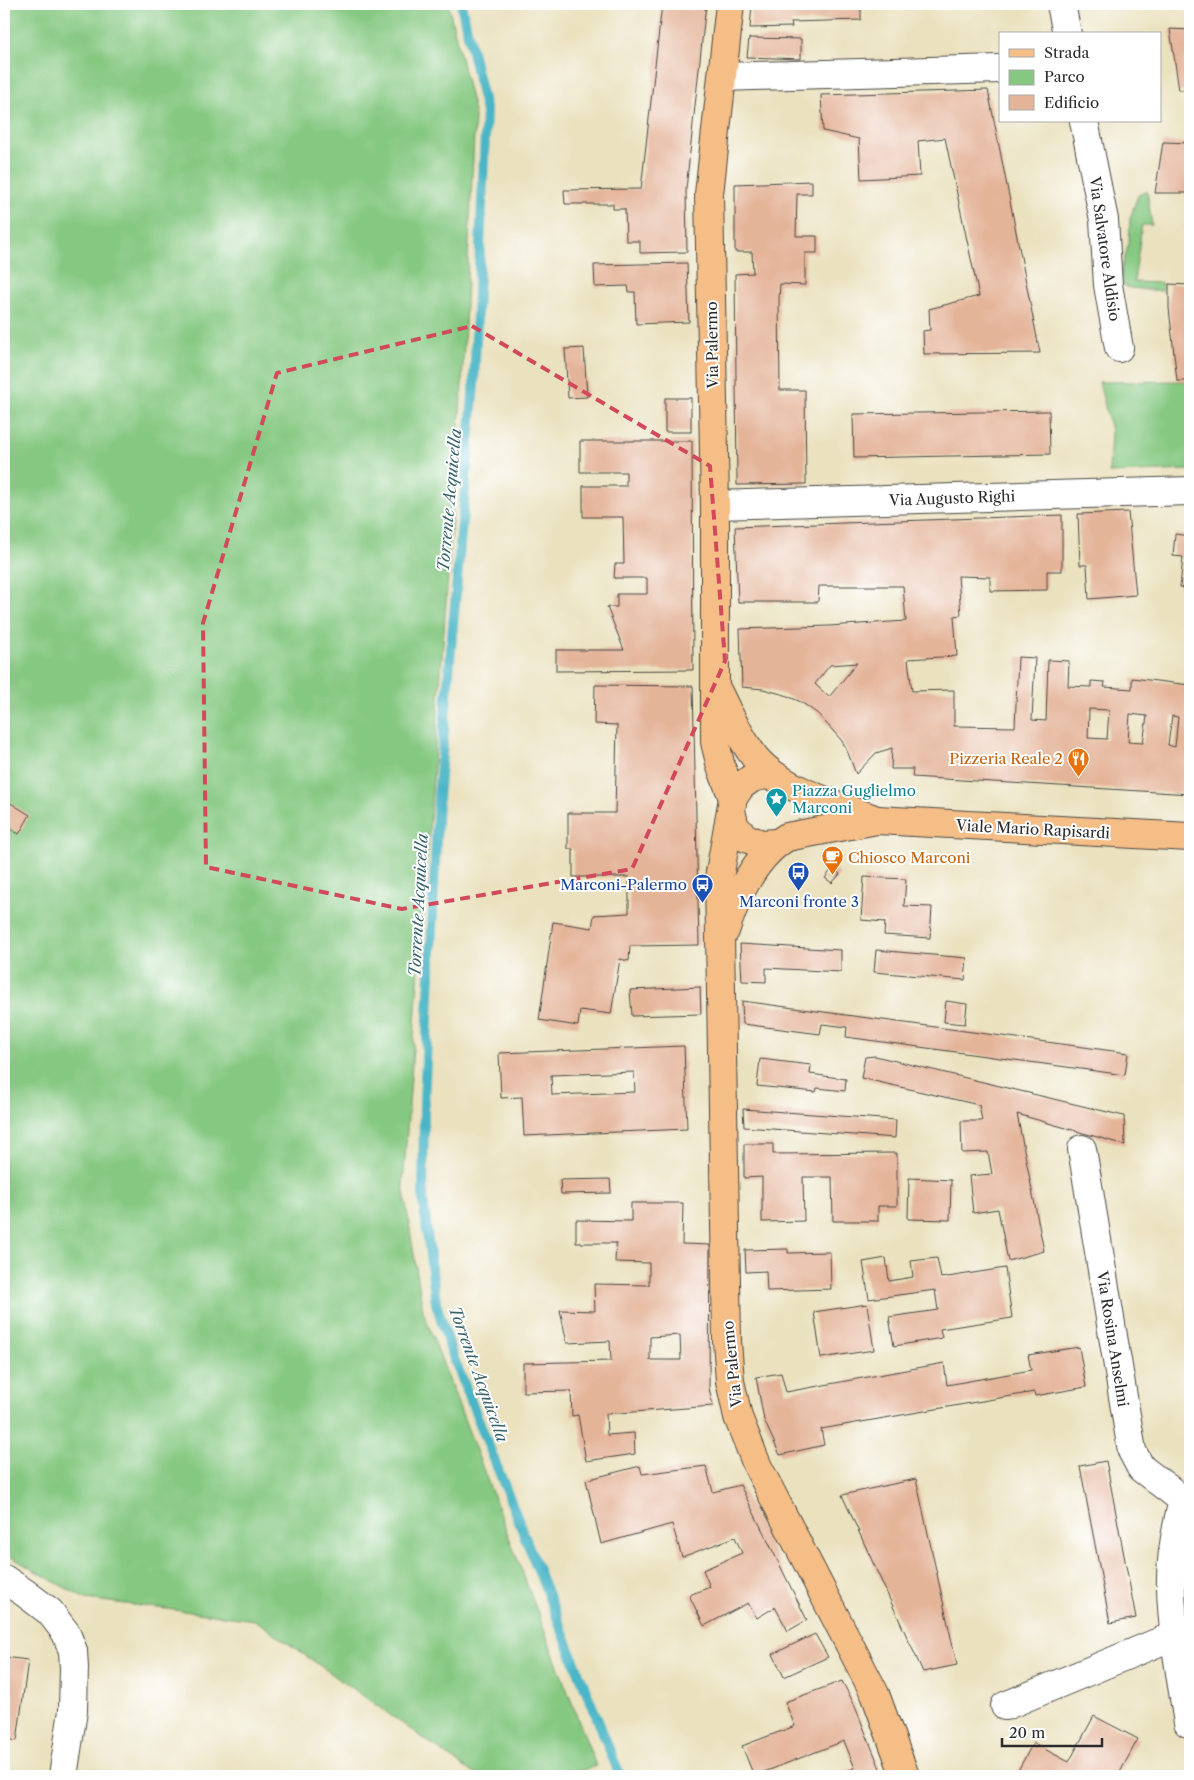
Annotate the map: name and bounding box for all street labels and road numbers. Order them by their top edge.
street label: Via Salvatore Aldisio [1085,174,1125,323]
street label: Via Palermo [702,301,722,390]
street label: Via Augusto Righi [888,486,1016,510]
street label: Viale Mario Rapisardi [955,815,1111,843]
street label: Via Rosina Anselmi [1093,1269,1133,1409]
street label: Via Palermo [718,1320,746,1409]

